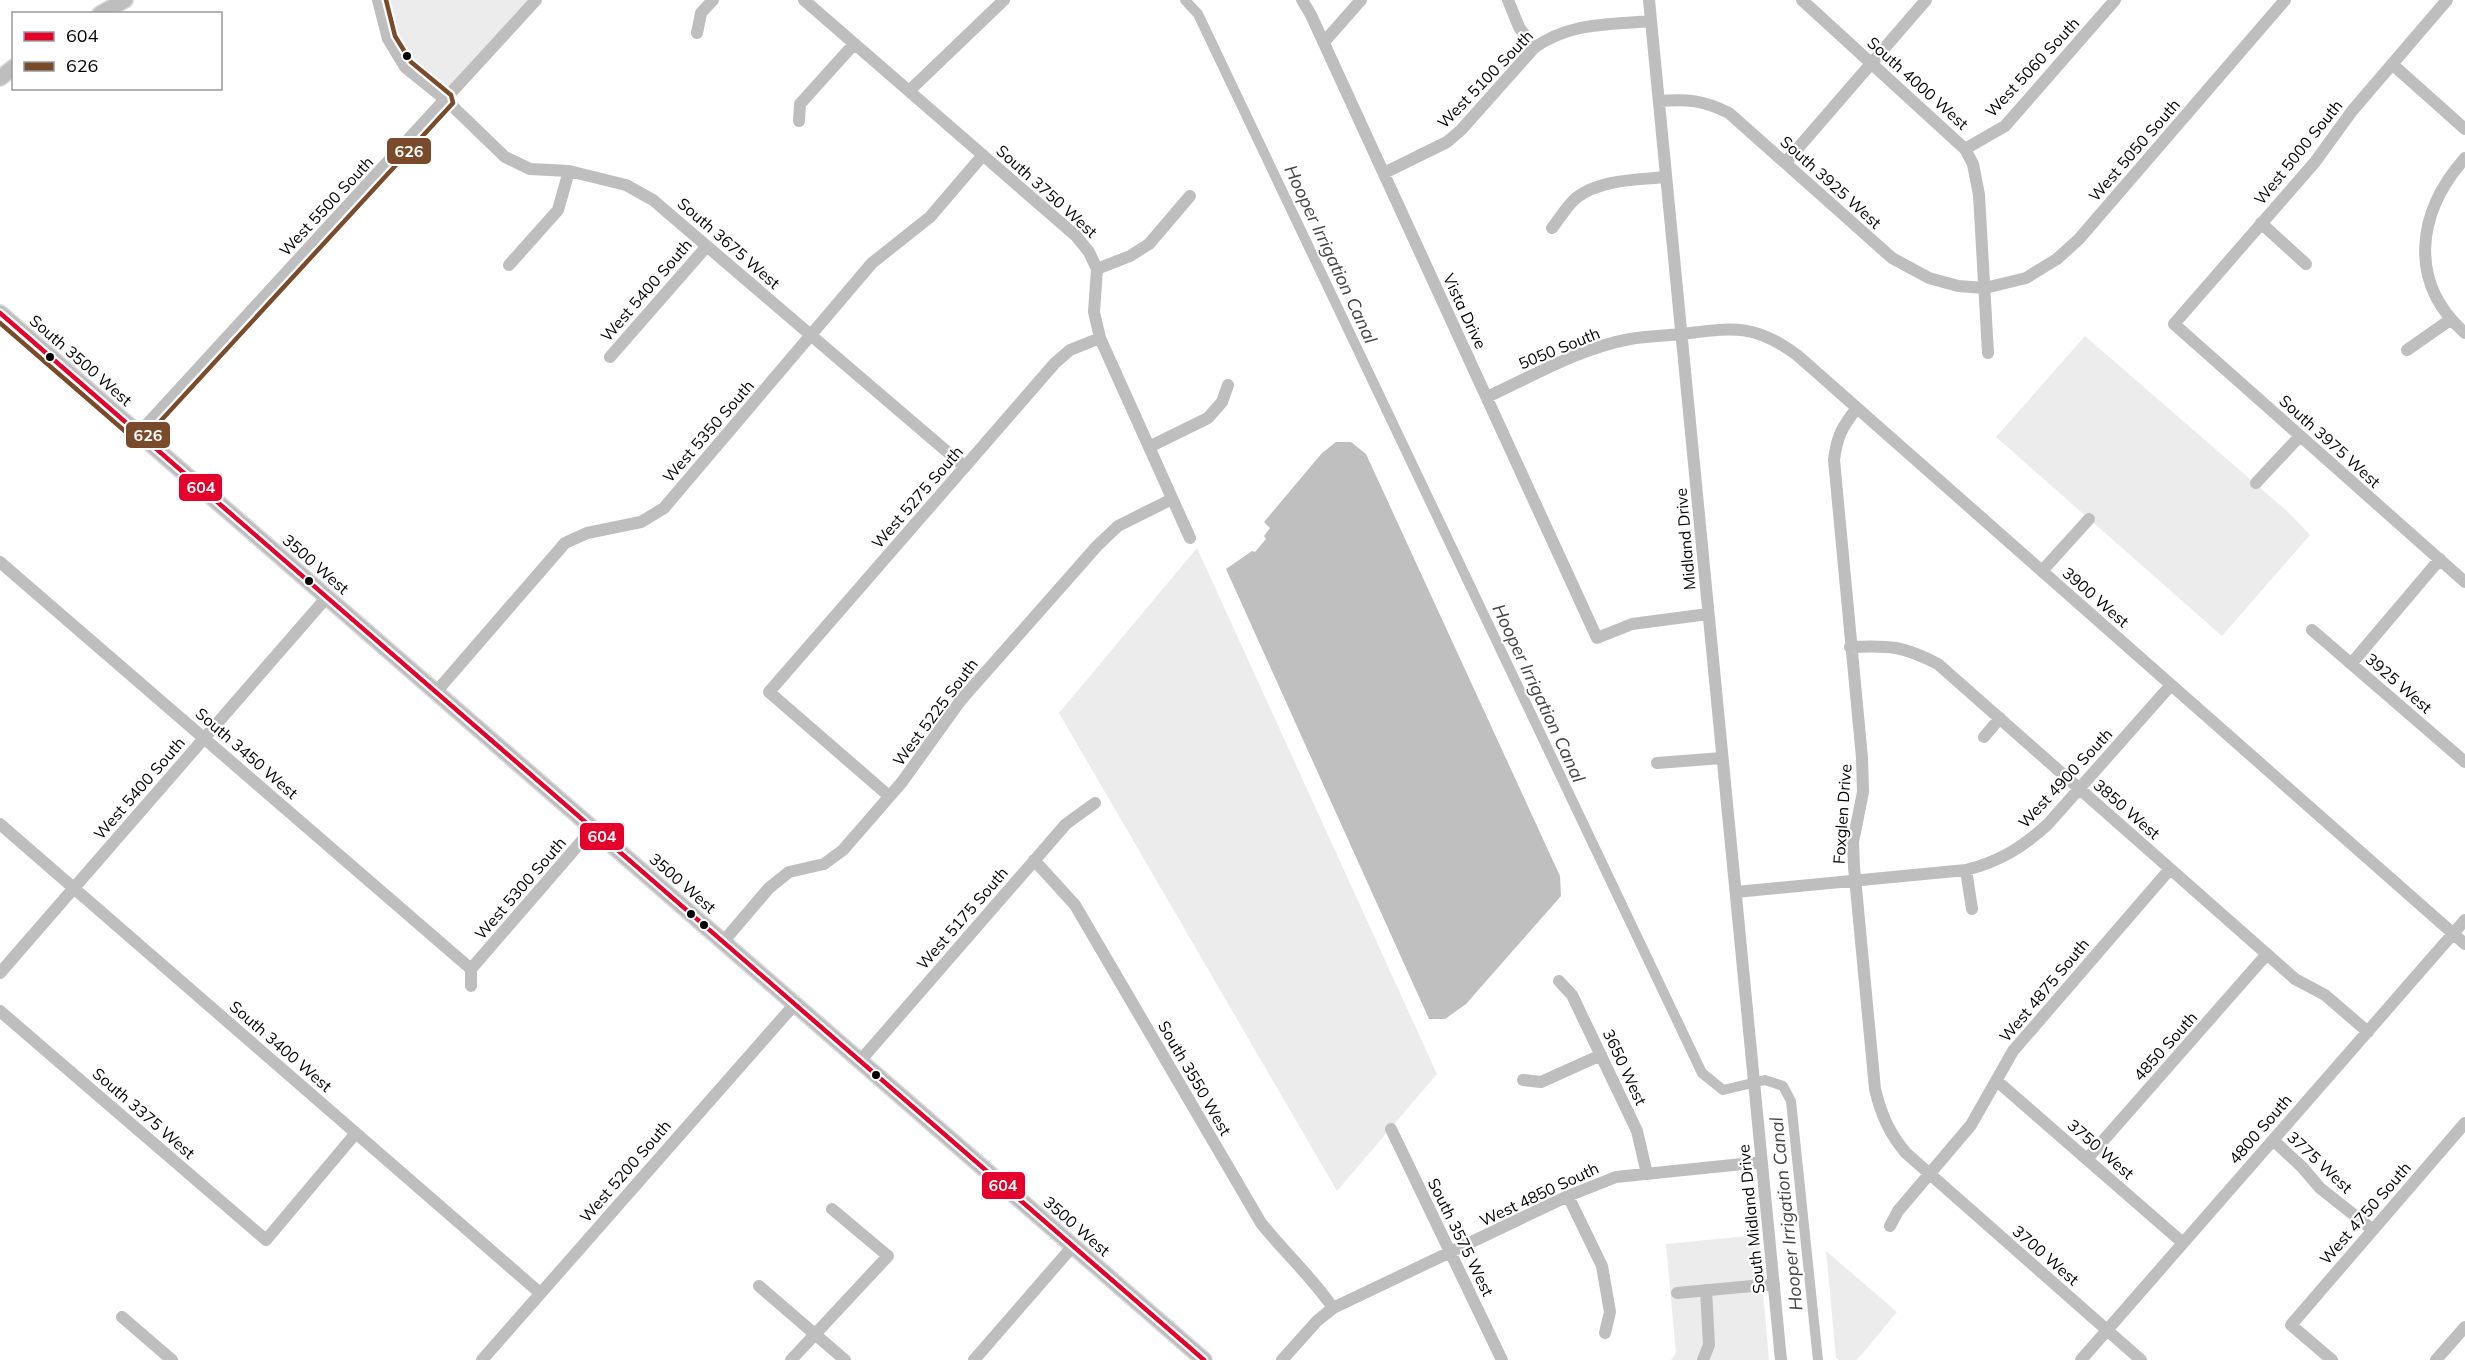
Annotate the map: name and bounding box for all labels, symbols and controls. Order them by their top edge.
legend [12,12,222,90]
street label: West 5060 South [1981,13,2083,121]
text: 604 [66,24,99,47]
street label: West 5100 South [1433,26,1537,132]
street label: South 4000 West [1863,32,1973,134]
unlabelled marker [401,50,413,62]
text: 626 [66,54,98,77]
street label: West 5050 South [2084,95,2184,205]
street label: West 5000 South [2250,96,2346,208]
street label: South 3925 West [1776,131,1886,233]
line badge: 626 [386,137,432,165]
street label: South 3750 West [992,140,1102,242]
text: 626 [395,141,424,161]
street label: West 5500 South [275,152,377,260]
water label: Hooper Irrigation Canal [1279,161,1383,348]
street label: South 3675 West [674,193,785,293]
street label: West 5400 South [596,235,696,345]
street label: Vista Drive [1439,270,1491,352]
street label: South 3500 West [26,310,137,410]
street label: 5050 South [1515,323,1603,373]
unlabelled marker [44,351,56,363]
street label: West 5350 South [658,376,758,486]
street label: South 3975 West [2275,390,2385,492]
line badge: 626 [125,421,171,449]
text: 626 [134,425,163,445]
street label: West 5275 South [867,442,967,552]
line badge: 604 [178,473,223,502]
text: 604 [187,477,216,497]
street label: Midland Drive [1671,487,1699,591]
street label: 3500 West [279,530,354,599]
street label: 3900 West [2059,563,2134,632]
unlabelled marker [303,575,315,587]
water label: Hooper Irrigation Canal [1487,600,1591,787]
street label: 3925 West [2362,649,2437,718]
street label: West 5225 South [888,654,982,770]
street label: South 3450 West [192,703,303,803]
street label: West 4900 South [2014,724,2116,832]
street label: West 5400 South [89,733,189,843]
street label: Foxglen Drive [1829,763,1855,865]
street label: 3850 West [2090,775,2165,844]
line badge: 604 [579,822,625,851]
text: 604 [588,826,617,846]
street label: West 5300 South [470,833,570,943]
street label: 3500 West [646,849,721,918]
street label: West 5175 South [912,863,1012,973]
unlabelled marker [685,908,697,920]
unlabelled marker [698,919,710,931]
street label: West 4875 South [1995,934,2093,1046]
street label: South 3400 West [226,996,337,1096]
street label: 4850 South [2129,1007,2201,1085]
street label: South 3550 West [1154,1017,1236,1139]
street label: 3650 West [1599,1026,1651,1109]
street label: South 3375 West [89,1063,200,1163]
unlabelled marker [870,1069,882,1081]
street label: 4800 South [2224,1090,2296,1168]
water label: Hooper Irrigation Canal [1764,1115,1808,1312]
street label: 3750 West [2064,1115,2139,1184]
street label: West 5200 South [575,1116,675,1226]
street label: 3775 West [2283,1127,2357,1197]
street label: South Midland Drive [1733,1143,1769,1295]
street label: West 4850 South [1476,1158,1602,1230]
street label: West 4750 South [2315,1158,2415,1268]
line badge: 604 [981,1171,1026,1200]
text: 604 [989,1175,1018,1195]
street label: South 3575 West [1424,1175,1498,1300]
street label: 3500 West [1040,1192,1115,1261]
street label: 3700 West [2009,1221,2084,1290]

